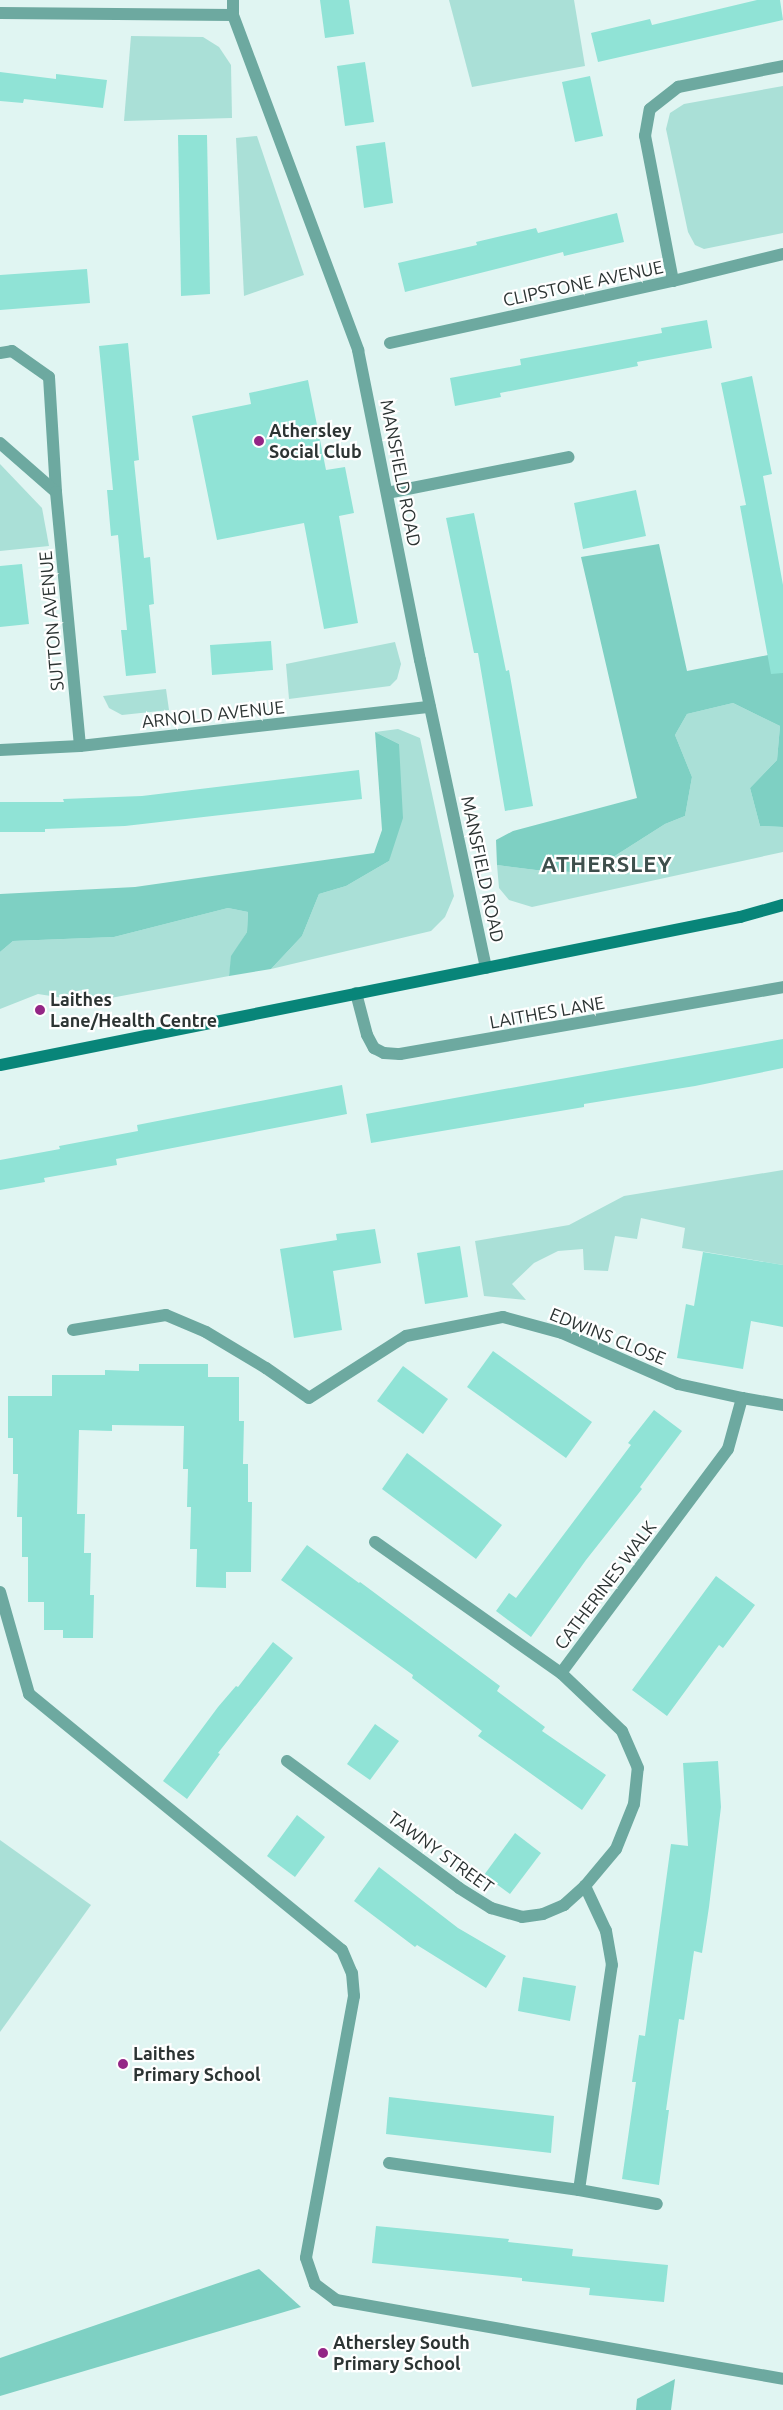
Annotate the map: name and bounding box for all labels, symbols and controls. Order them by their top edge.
street label: CLIPSTONE AVENUE [501,255,665,311]
street label: MANSFIELD ROAD [376,398,426,548]
place label: Athersley Social Club [269,420,362,462]
marker: Athersley Social Club [253,435,265,447]
street label: SUTTON AVENUE [34,550,68,692]
street label: ARNOLD AVENUE [141,696,285,732]
street label: MANSFIELD ROAD [457,794,509,944]
district label: ATHERSLEY [540,851,674,877]
place label: Laithes Lane/Health Centre [50,989,217,1032]
street label: LAITHES LANE [488,991,606,1033]
marker: Laithes Lane/Health Centre [34,1004,46,1016]
street label: EDWINS CLOSE [547,1303,669,1369]
street label: CATHERINES WALK [550,1516,660,1654]
street label: TAWNY STREET [384,1806,498,1898]
place label: Laithes Primary School [133,2043,261,2086]
marker: Laithes Primary School [117,2058,129,2070]
place label: Athersley South Primary School [333,2332,470,2374]
marker: Athersley South Primary School [317,2347,329,2359]

